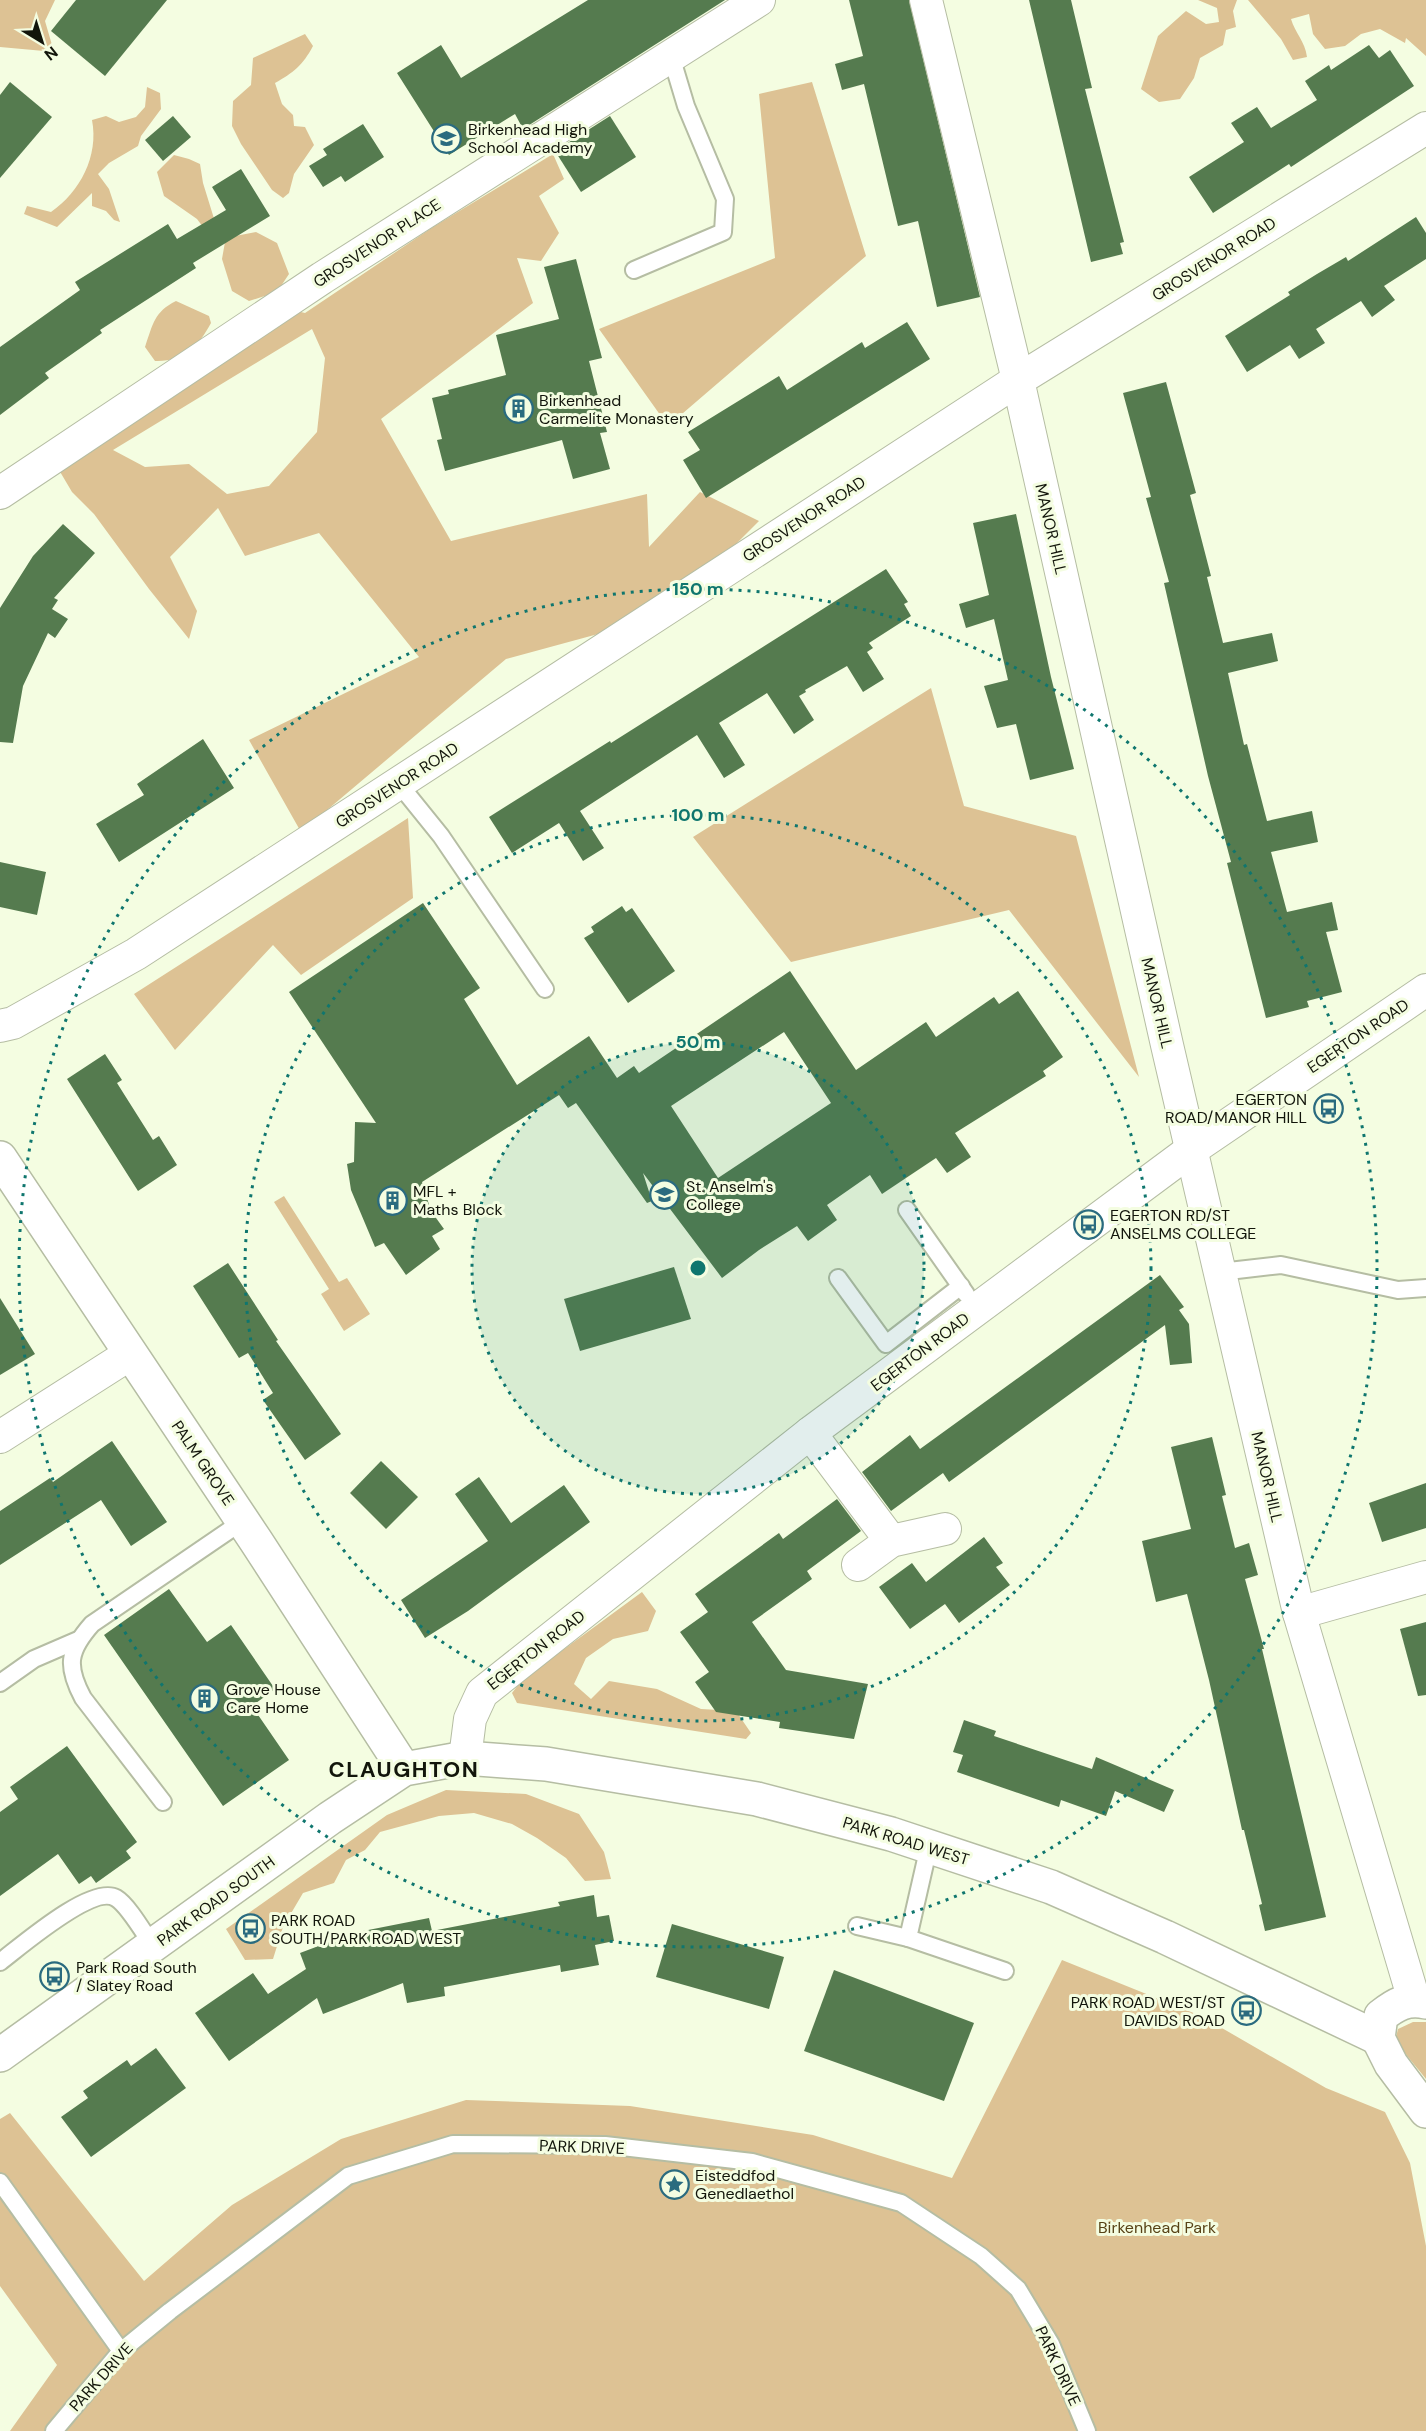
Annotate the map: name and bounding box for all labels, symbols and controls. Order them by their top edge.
north arrow [12,12,72,72]
text: N [40,42,62,65]
place label: Birkenhead High School Academy [468,119,593,158]
school or university icon: Birkenhead High School Academy [431,122,463,154]
street label: GROSVENOR PLACE [309,194,445,292]
street label: GROSVENOR ROAD [1148,212,1280,306]
place label: Birkenhead Carmelite Monastery [539,390,694,429]
building icon: Birkenhead Carmelite Monastery [502,393,534,425]
street label: GROSVENOR ROAD [738,471,870,567]
street label: MANOR HILL [1030,481,1072,577]
text: 150 m [672,577,724,601]
street label: GROSVENOR ROAD [331,737,463,833]
text: 100 m [671,803,725,827]
street label: MANOR HILL [1136,955,1178,1051]
street label: EGERTON ROAD [1303,994,1413,1078]
text: 50 m [675,1030,721,1054]
place label: EGERTON ROAD/MANOR HILL [1165,1089,1307,1128]
bus stop icon: EGERTON ROAD/MANOR HILL [1312,1092,1344,1124]
place label: St. Anselm's College [686,1176,774,1215]
school or university icon: St. Anselm's College [649,1179,681,1211]
place label: MFL + Maths Block [413,1181,503,1220]
building icon: MFL + Maths Block [376,1184,408,1216]
place label: EGERTON RD/ST ANSELMS COLLEGE [1110,1205,1256,1244]
bus stop icon: EGERTON RD/ST ANSELMS COLLEGE [1073,1208,1105,1240]
centre of rings [688,1258,708,1278]
street label: EGERTON ROAD [866,1308,974,1396]
street label: PALM GROVE [167,1417,239,1509]
street label: MANOR HILL [1246,1429,1288,1525]
street label: EGERTON ROAD [483,1605,589,1695]
place label: Grove House Care Home [226,1679,321,1718]
building icon: Grove House Care Home [189,1682,221,1714]
district label: CLAUGHTON [329,1755,479,1784]
street label: PARK ROAD WEST [840,1812,972,1870]
street label: PARK ROAD SOUTH [153,1851,279,1951]
place label: PARK ROAD SOUTH/PARK ROAD WEST [271,1910,461,1949]
bus stop icon: PARK ROAD SOUTH/PARK ROAD WEST [234,1913,266,1945]
place label: Park Road South / Slatey Road [76,1957,197,1996]
bus stop icon: Park Road South / Slatey Road [39,1960,71,1992]
place label: PARK ROAD WEST/ST DAVIDS ROAD [1071,1992,1225,2031]
bus stop icon: PARK ROAD WEST/ST DAVIDS ROAD [1230,1995,1262,2027]
street label: PARK DRIVE [539,2135,625,2159]
place label: Eisteddfod Genedlaethol [695,2165,794,2204]
place icon: Eisteddfod Genedlaethol [658,2168,690,2200]
park label: Birkenhead Park [1098,2217,1216,2238]
street label: PARK DRIVE [1030,2323,1086,2409]
street label: PARK DRIVE [65,2338,137,2416]

